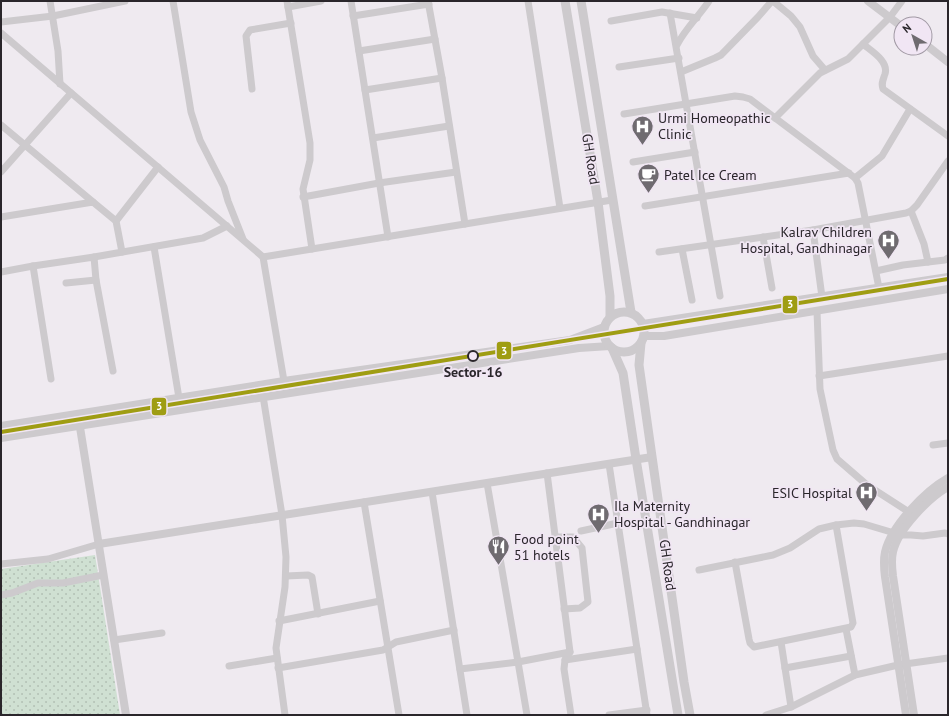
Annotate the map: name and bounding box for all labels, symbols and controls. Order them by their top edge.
north arrow [893,16,933,56]
text: N [899,21,914,36]
place label: Urmi Homeopathic Clinic [658,109,770,143]
hospital icon: Urmi Homeopathic Clinic [630,113,656,146]
street label: GH Road [578,132,604,186]
cafe icon: Patel Ice Cream [636,162,662,195]
place label: Patel Ice Cream [664,166,757,184]
place label: Kalrav Children Hospital, Gandhinagar [740,223,872,257]
hospital icon: Kalrav Children Hospital, Gandhinagar [875,227,901,260]
line badge: 3 [782,295,798,314]
text: 3 [787,297,793,311]
line badge: 3 [496,341,512,360]
text: 3 [501,344,507,358]
marker: Sector-16 [467,350,479,362]
place label: Sector-16 [444,363,502,381]
line badge: 3 [151,397,167,416]
text: 3 [156,399,162,413]
hospital icon: ESIC Hospital [854,480,880,513]
place label: ESIC Hospital [772,484,852,502]
place label: Ila Maternity Hospital - Gandhinagar [614,497,750,531]
hospital icon: Ila Maternity Hospital - Gandhinagar [586,501,612,534]
place label: Food point 51 hotels [514,530,579,564]
restaurant icon: Food point 51 hotels [486,534,512,567]
street label: GH Road [656,538,680,592]

